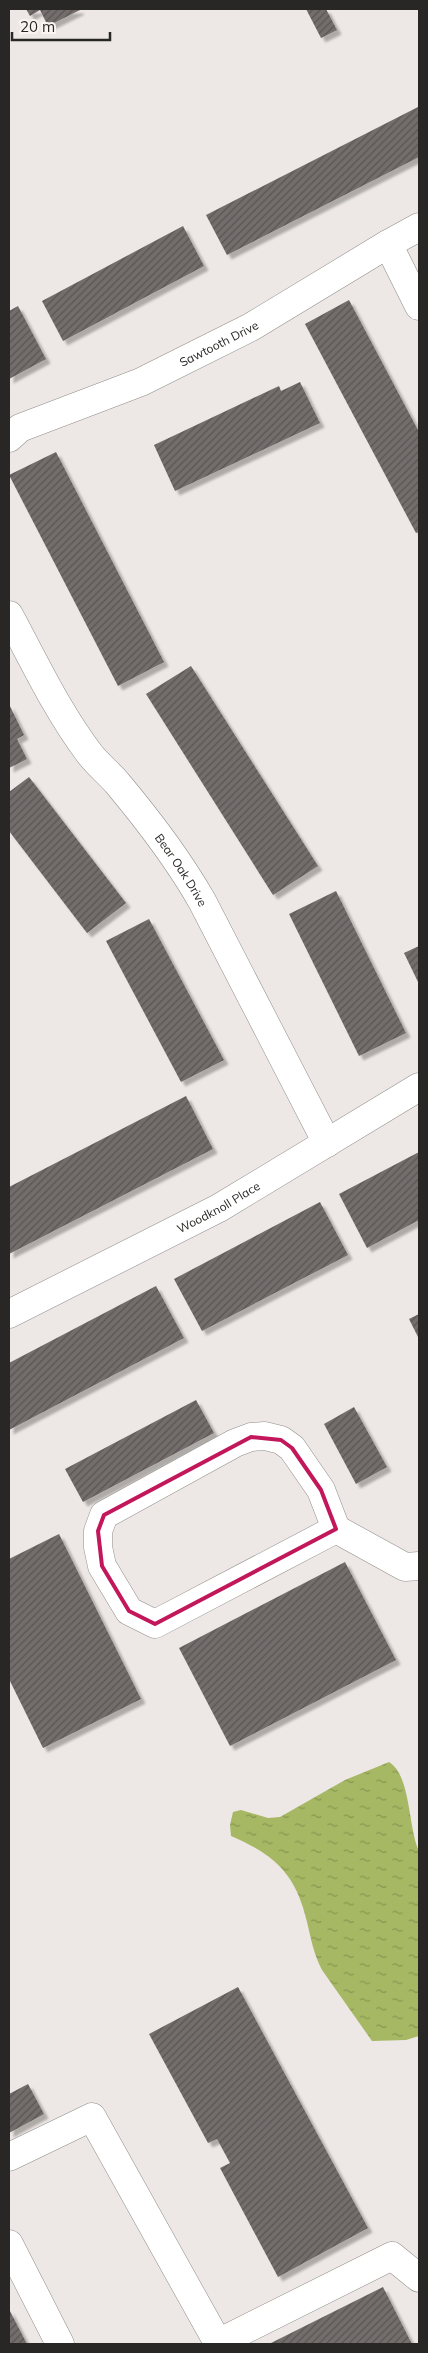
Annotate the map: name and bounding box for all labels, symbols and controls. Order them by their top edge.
scale bar [12,10,110,42]
text: 20 m [20,17,55,36]
street label: Sawtooth Drive [177,317,261,369]
street label: Bear Oak Drive [152,830,211,909]
street label: Woodknoll Place [174,1178,262,1236]

